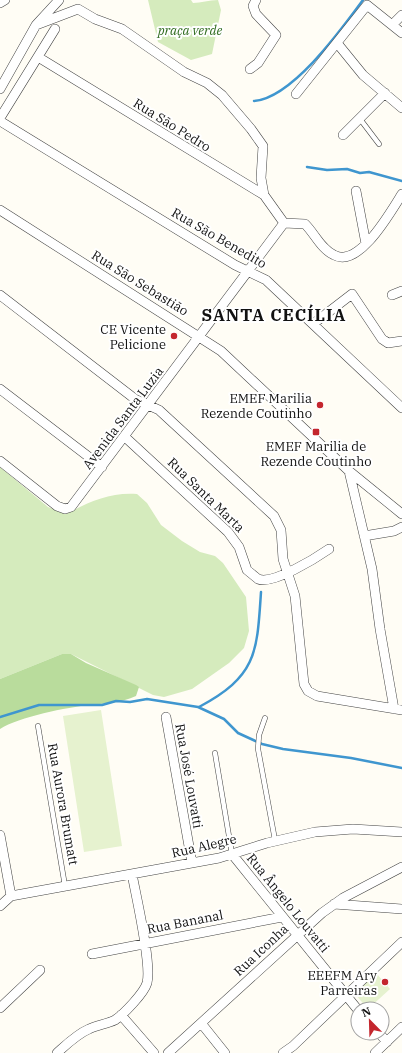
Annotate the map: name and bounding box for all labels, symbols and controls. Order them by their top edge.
park label: praça verde [156,22,223,39]
street label: Rua São Pedro [130,95,214,155]
street label: Rua São Benedito [168,204,270,272]
street label: Rua São Sebastião [88,246,192,320]
district label: SANTA CECÍLIA [202,304,346,326]
place label: CE Vicente Pelicione [100,321,166,353]
marker: CE Vicente Pelicione [169,331,179,341]
street label: Avenida Santa Luzia [79,363,167,473]
place label: EMEF Marilia Rezende Coutinho [201,390,312,422]
marker: EMEF Marilia Rezende Coutinho [315,400,325,410]
marker: EMEF Marilia de Rezende Coutinho [311,427,321,437]
place label: EMEF Marilia de Rezende Coutinho [260,438,372,470]
street label: Rua Santa Marta [164,454,248,536]
street label: Rua José Louvatti [171,722,207,830]
street label: Rua Aurora Brumatt [44,742,82,867]
street label: Rua Alegre [170,830,238,862]
street label: Rua Ângelo Louvatti [243,850,333,956]
street label: Rua Bananal [145,906,225,938]
street label: Rua Iconha [230,920,292,980]
place label: EEEFM Ary Parreiras [308,967,377,999]
marker: EEEFM Ary Parreiras [380,977,390,987]
north arrow [350,1001,390,1041]
text: N [359,1004,373,1020]

